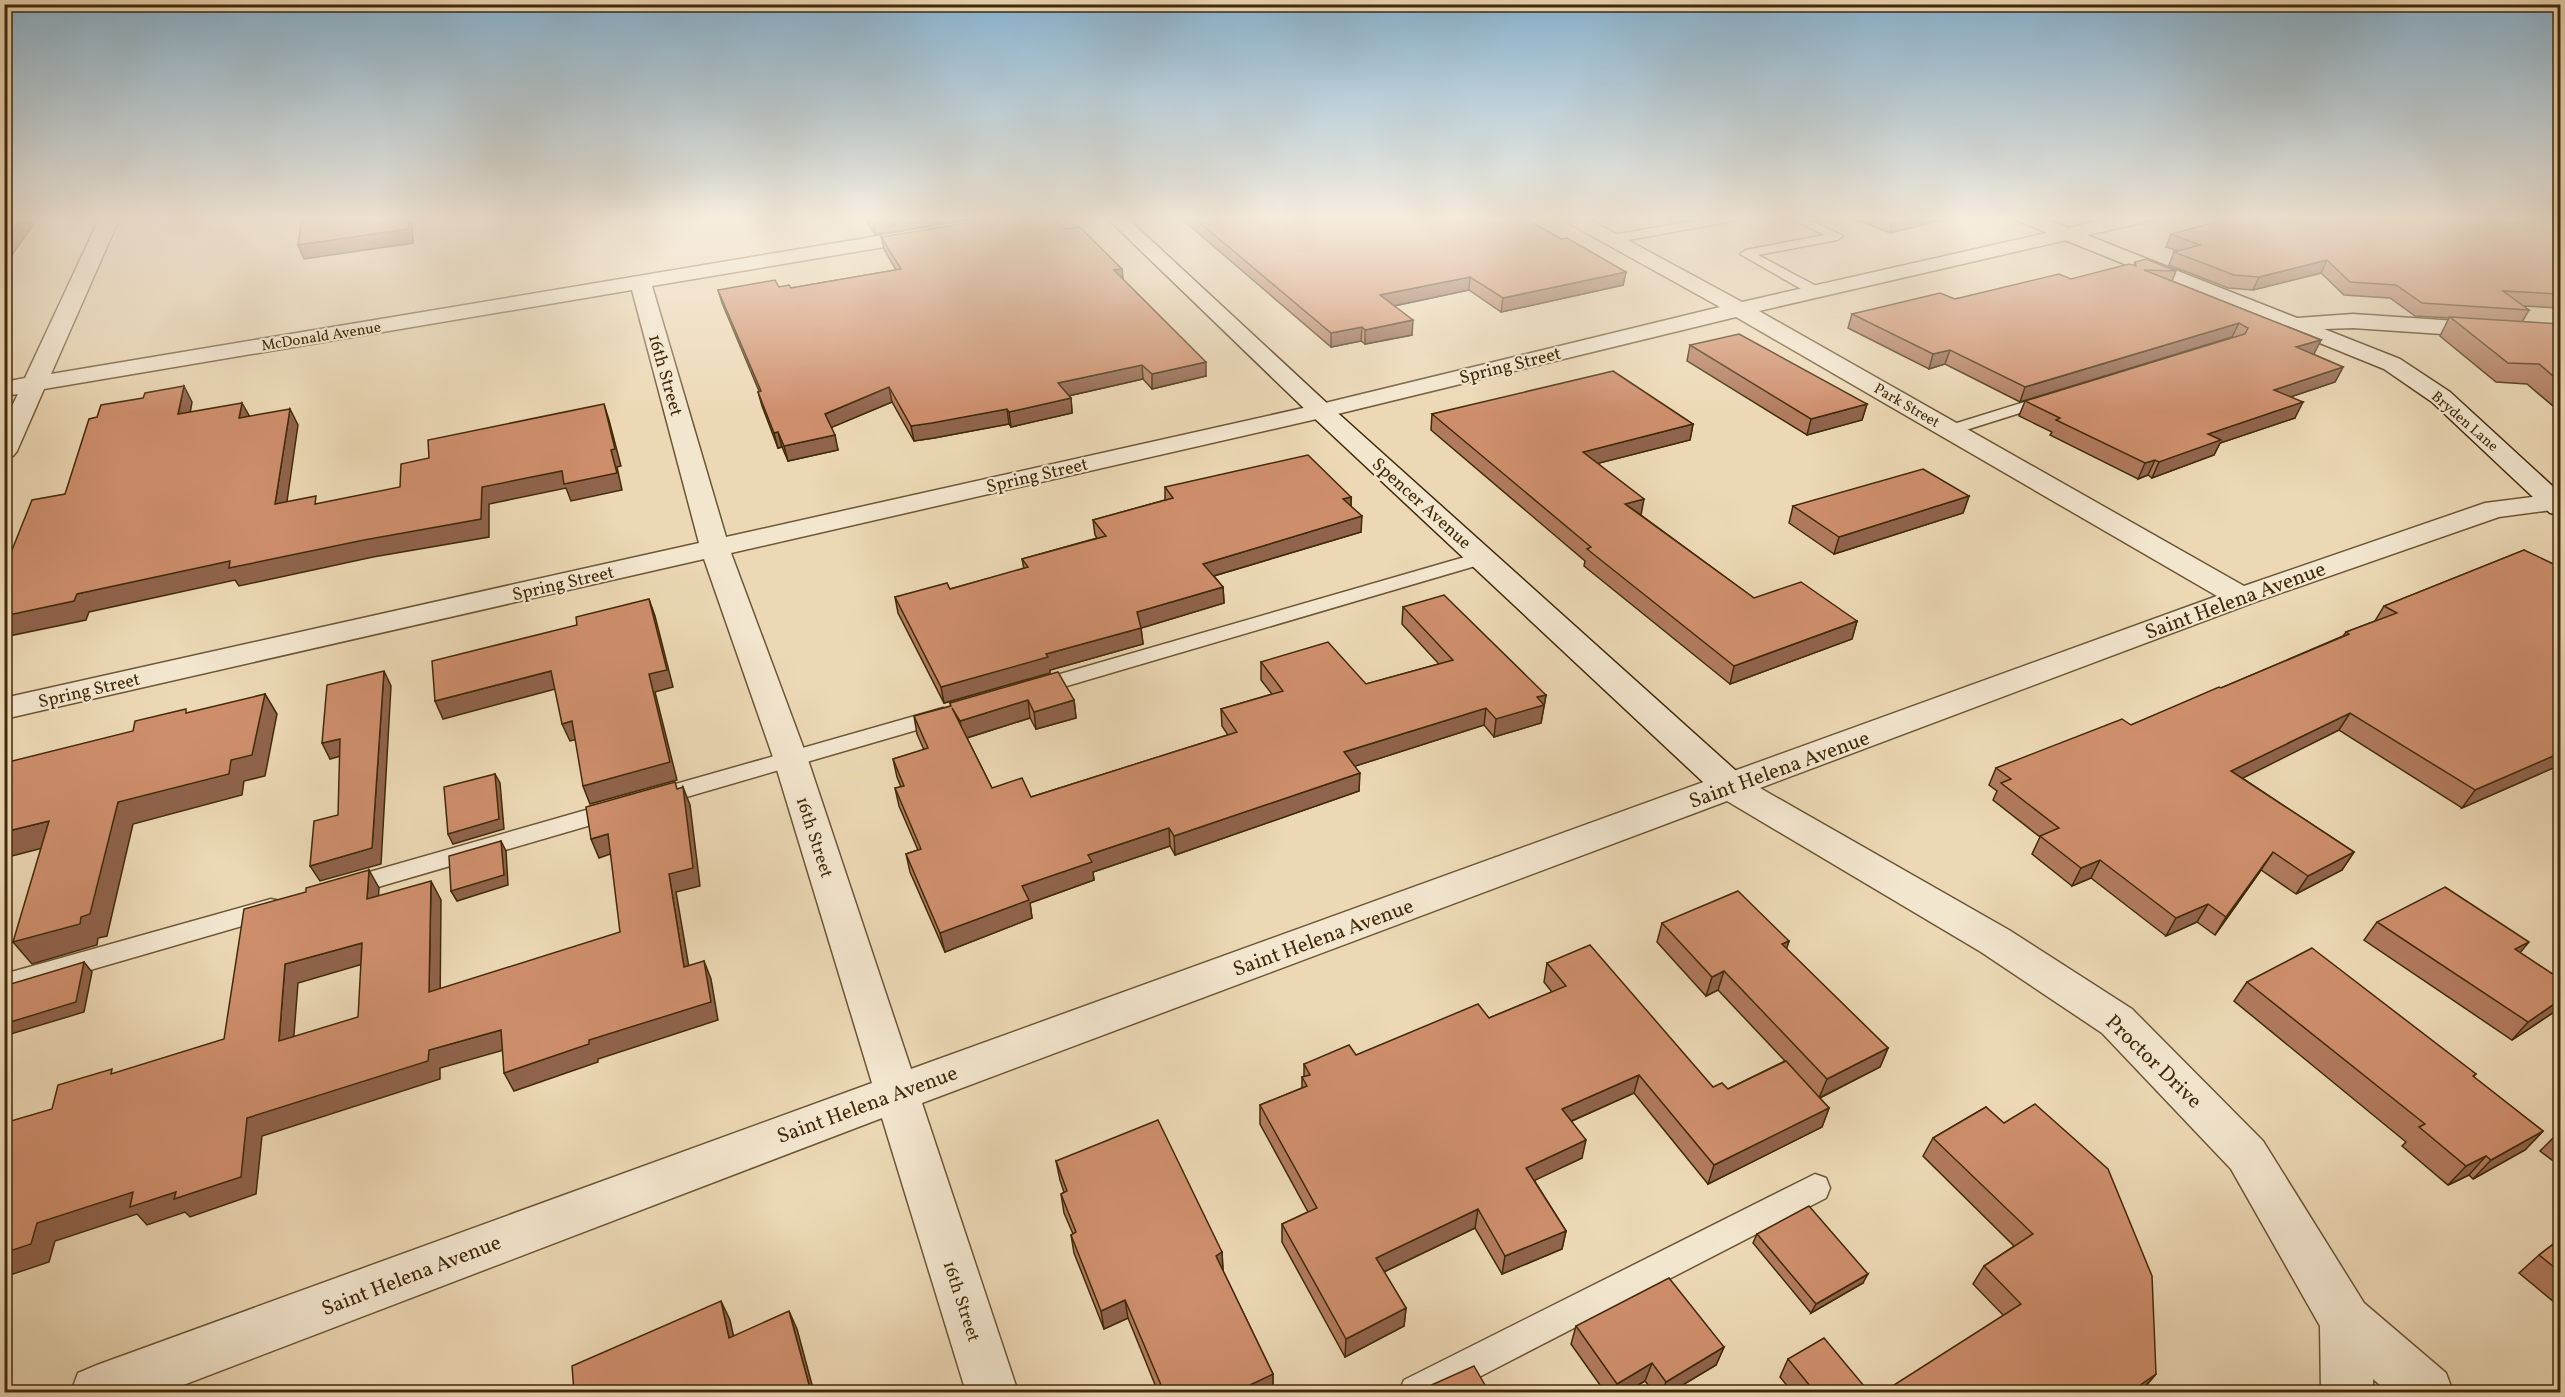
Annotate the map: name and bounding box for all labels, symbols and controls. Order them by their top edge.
street label: McDonald Avenue [260,318,383,357]
street label: 16th Street [641,332,688,419]
street label: Spring Street [1457,342,1564,391]
street label: Park Street [1869,379,1943,434]
street label: Bryden Lane [2426,387,2502,457]
street label: Spring Street [984,453,1091,500]
street label: Spencer Avenue [1366,453,1476,556]
street label: Saint Helena Avenue [2141,555,2330,648]
street label: Spring Street [510,561,617,608]
street label: Spring Street [36,668,143,715]
street label: Saint Helena Avenue [1685,724,1874,817]
street label: 16th Street [789,794,838,881]
street label: Saint Helena Avenue [1229,892,1418,985]
street label: Proctor Drive [2098,1009,2208,1116]
street label: Saint Helena Avenue [773,1059,962,1152]
street label: Saint Helena Avenue [317,1229,506,1324]
street label: 16th Street [936,1258,985,1345]

